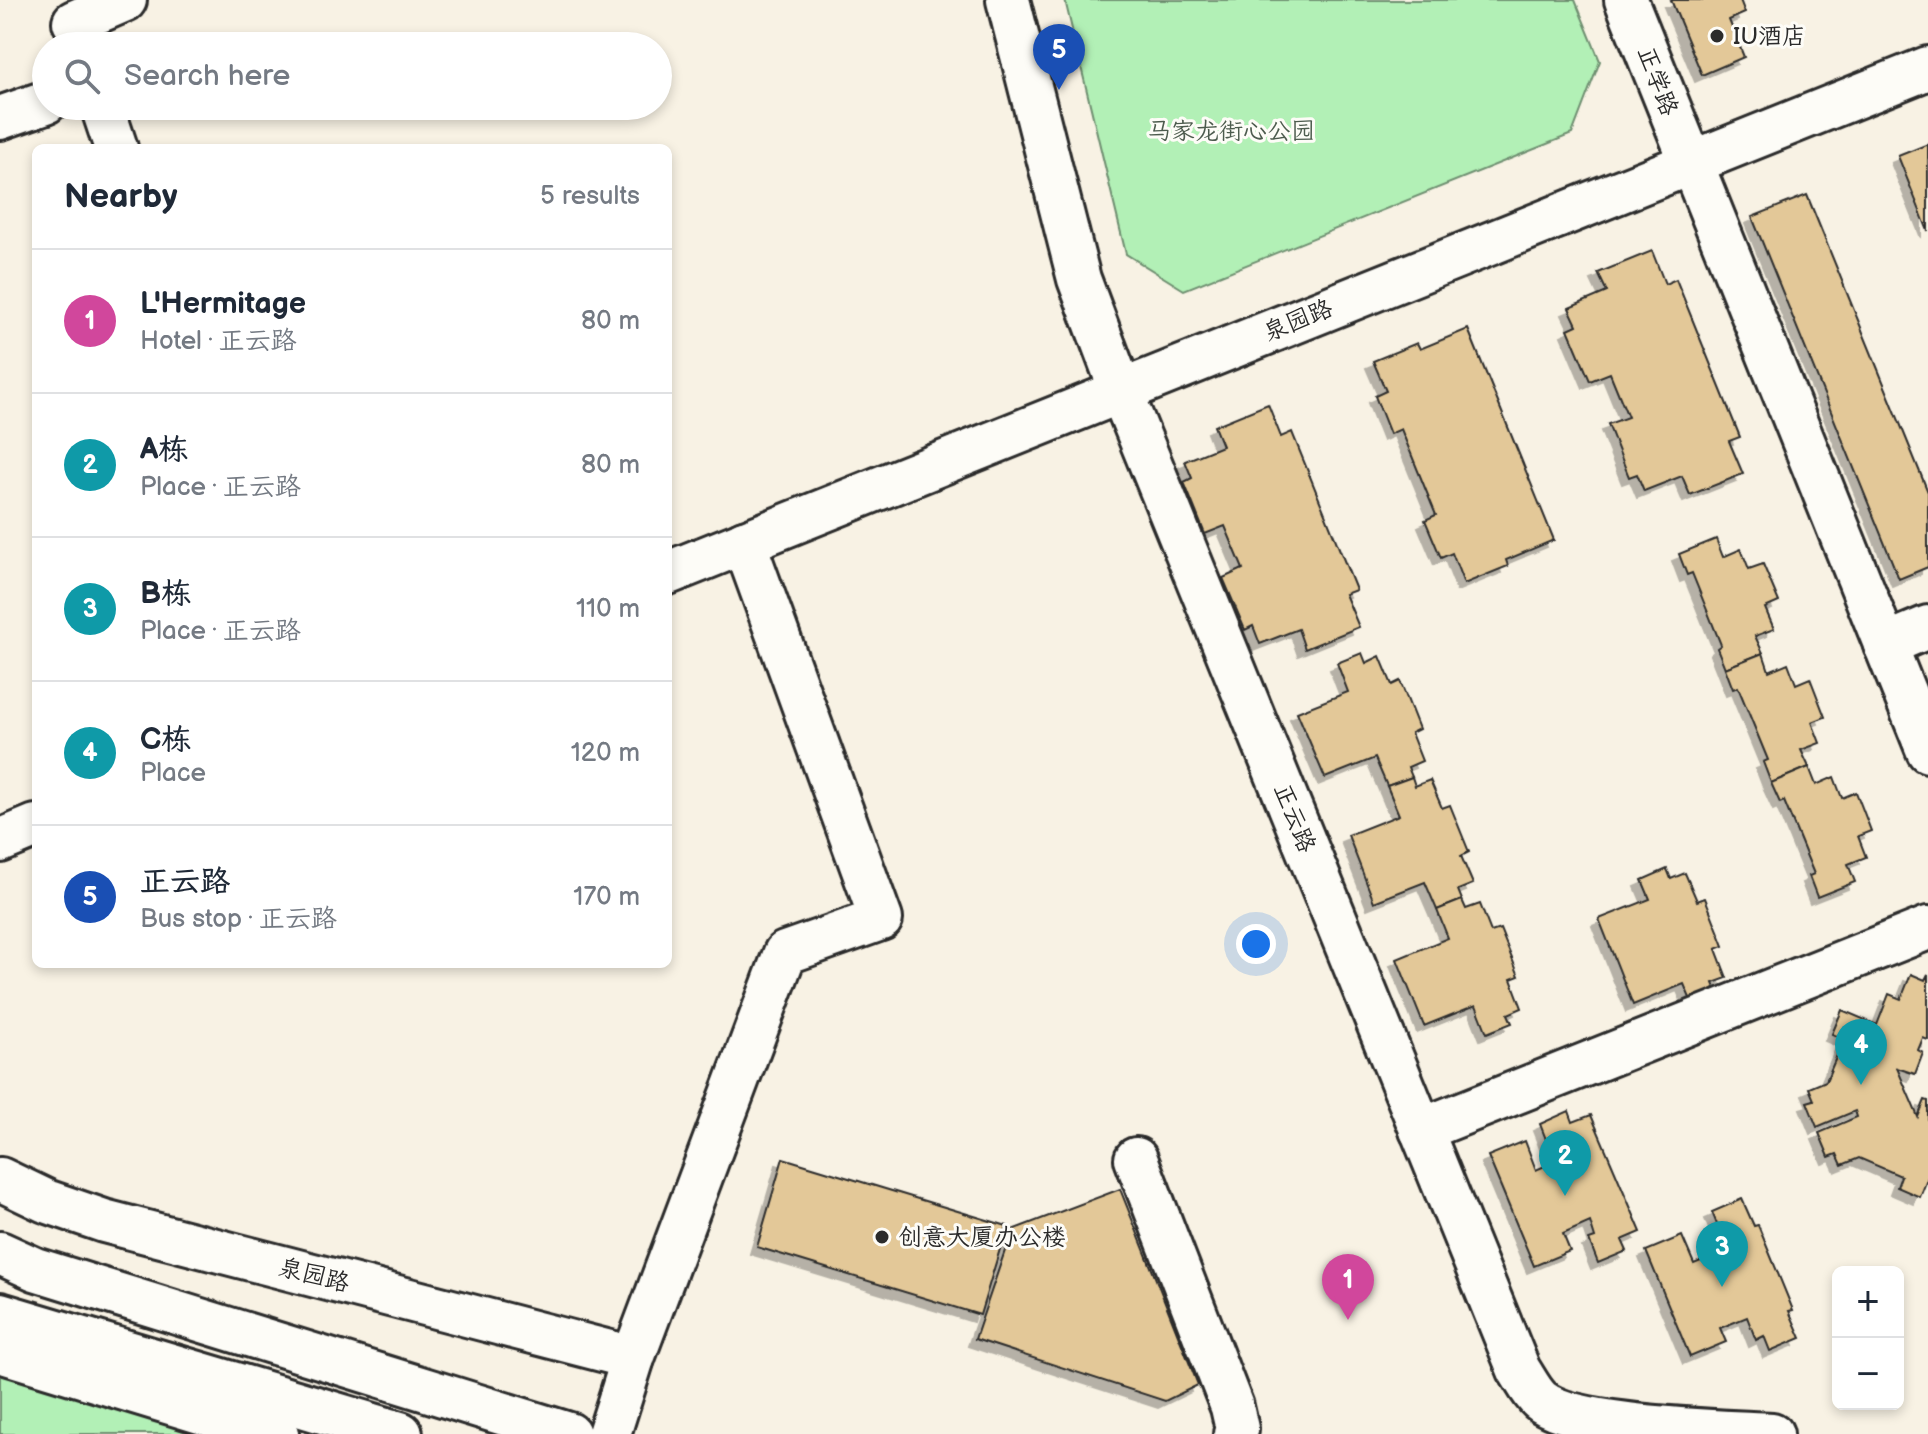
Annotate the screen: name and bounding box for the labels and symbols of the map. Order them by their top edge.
place label: IU酒店 [1733,22,1806,51]
pin: 5 [1033,24,1085,90]
marker: IU酒店 [1708,27,1726,45]
street label: 正学路 [1631,42,1684,120]
park label: 马家龙街心公园 [1147,117,1315,146]
street label: 泉园路 [1259,294,1337,347]
street label: 正云路 [1268,779,1321,857]
your location [1236,924,1276,964]
pin: 4 [1835,1019,1887,1085]
pin: 2 [1539,1130,1591,1196]
pin: 3 [1696,1221,1748,1287]
place label: 创意大厦办公楼 [898,1223,1066,1252]
marker: 创意大厦办公楼 [873,1228,891,1246]
street label: 泉园路 [275,1253,352,1298]
pin: 1 [1322,1254,1374,1320]

